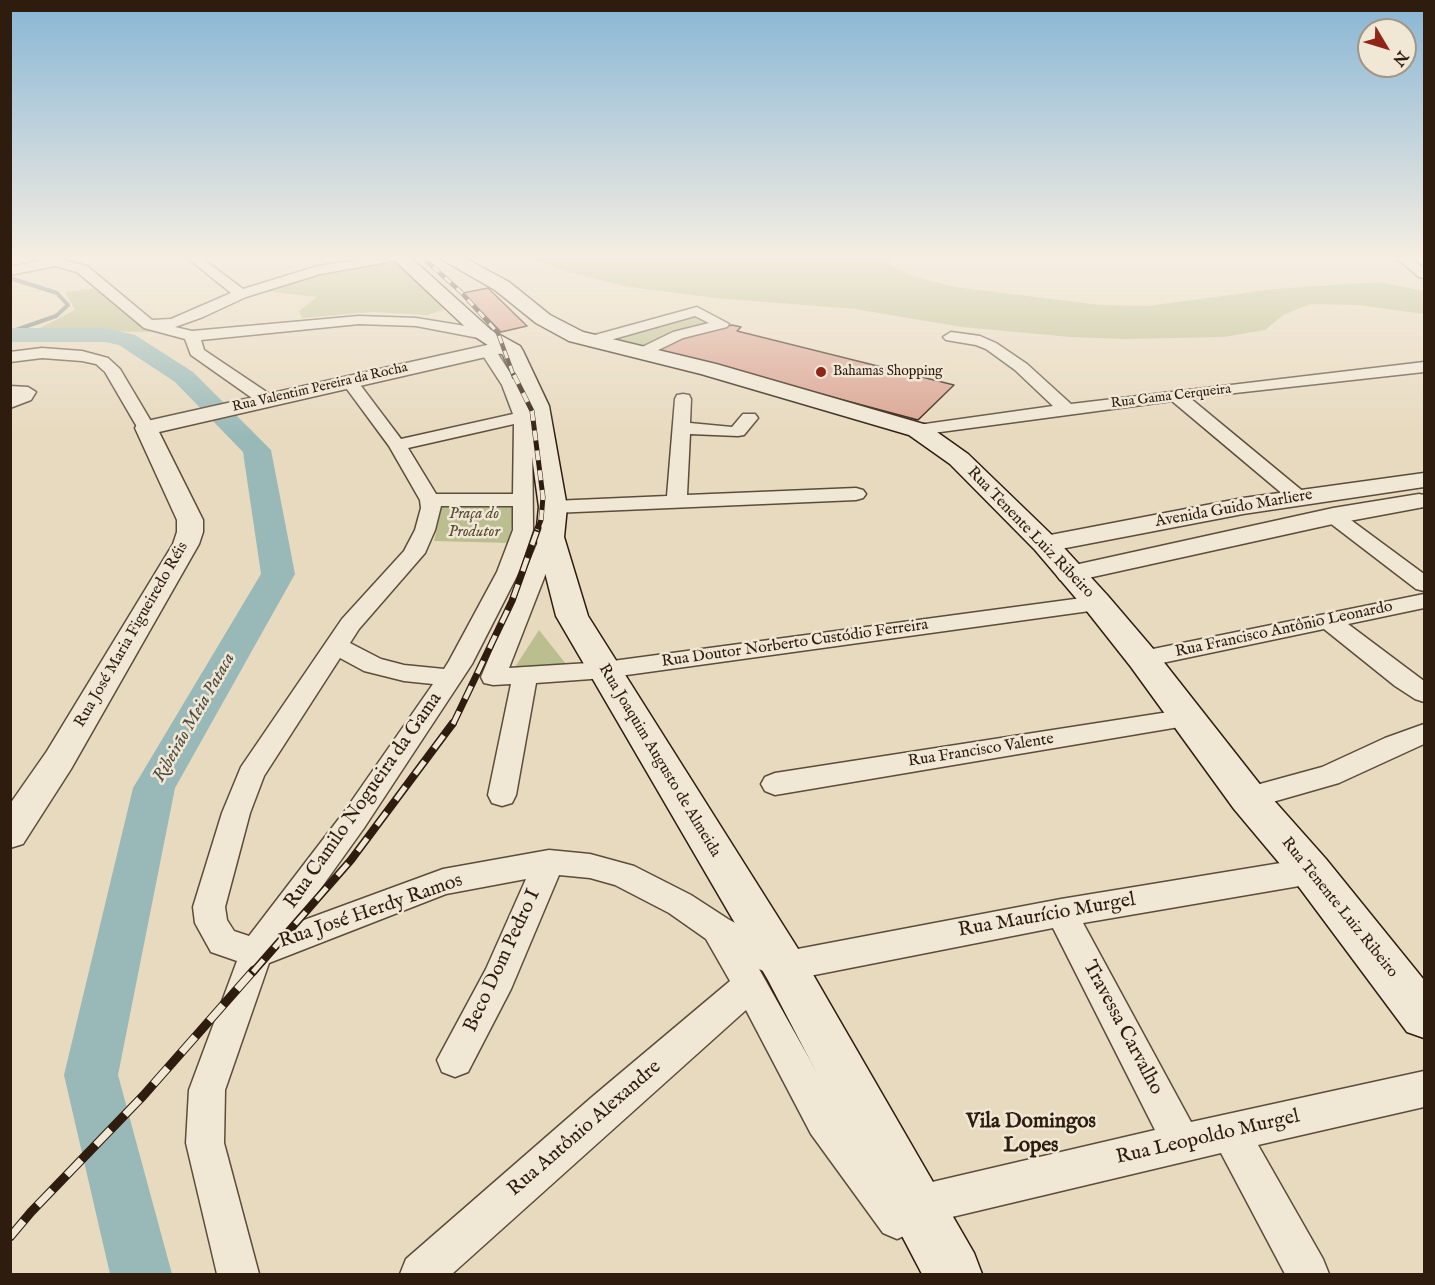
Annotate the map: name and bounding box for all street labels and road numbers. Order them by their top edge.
street label: Rua Valentim Pereira da Rocha [231,360,409,416]
street label: Rua Gama Cerqueira [1110,381,1232,413]
street label: Rua Tenente Luiz Ribeiro [962,463,1098,603]
street label: Avenida Guido Marliere [1154,486,1314,532]
street label: Rua José Maria Figueiredo Réis [71,539,193,731]
street label: Rua Francisco Antônio Leonardo [1174,598,1394,662]
street label: Rua Doutor Norberto Custódio Ferreira [661,616,929,672]
street label: Rua Joaquim Augusto de Almeida [594,661,724,861]
street label: Rua Camilo Nogueira da Gama [280,688,448,914]
street label: Rua Francisco Valente [907,730,1055,772]
street label: Rua Tenente Luiz Ribeiro [1276,834,1402,982]
street label: Rua José Herdy Ramos [276,869,466,955]
street label: Beco Dom Pedro I [459,886,547,1036]
street label: Rua Maurício Murgel [956,889,1138,943]
street label: Travessa Carvalho [1077,957,1167,1099]
street label: Rua Antônio Alexandre [503,1056,667,1202]
street label: Rua Leopoldo Murgel [1114,1105,1302,1171]

